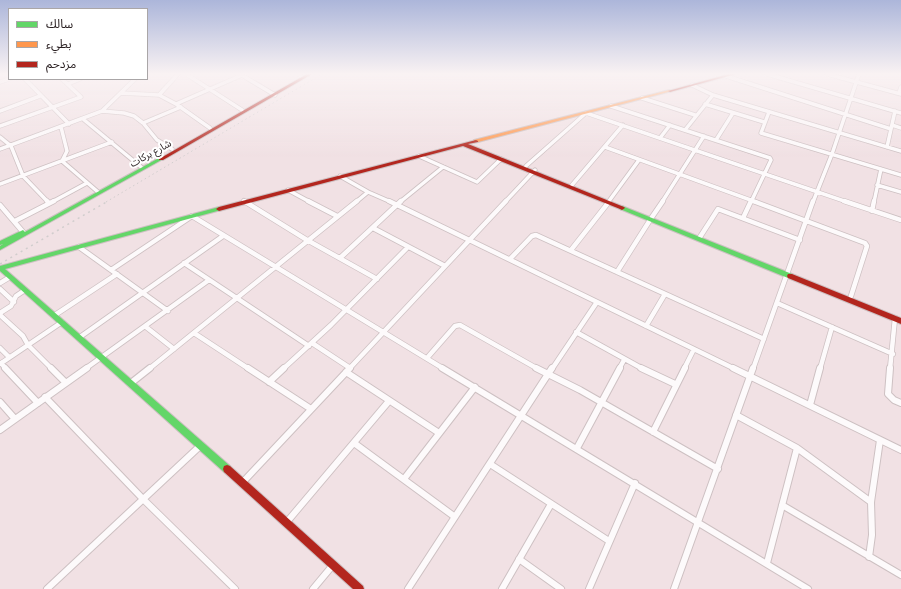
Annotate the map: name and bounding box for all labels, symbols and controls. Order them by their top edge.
legend [8,8,148,80]
text: سالك [46,15,73,32]
text: بطيء [46,35,72,52]
text: مزدحم [46,55,76,72]
street label: شارع بركات [128,138,174,170]

